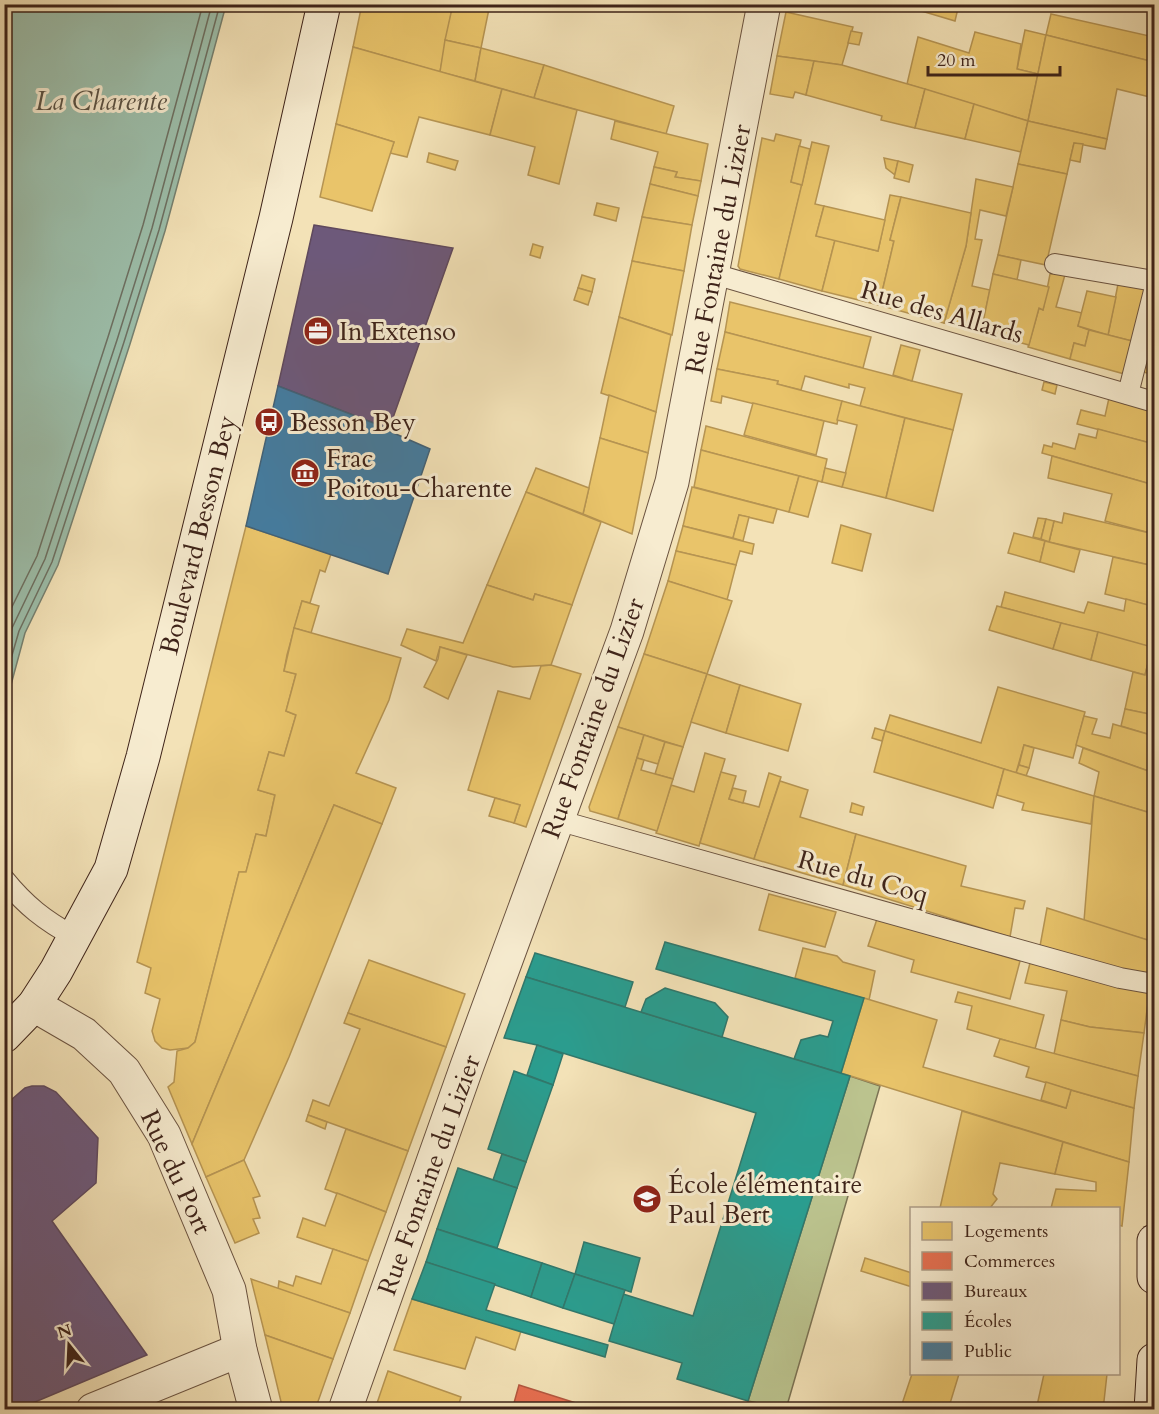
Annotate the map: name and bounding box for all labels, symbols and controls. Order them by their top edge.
scale bar [928,39,1060,77]
text: 20 m [937,48,976,73]
water label: La Charente [35,83,167,120]
street label: Rue Fontaine du Lizier [677,121,759,377]
street label: Rue des Allards [857,272,1027,352]
place label: In Extenso [339,314,456,349]
office icon: In Extenso [302,315,334,347]
place label: Besson Bey [290,405,416,440]
bus stop icon: Besson Bey [253,406,285,438]
street label: Boulevard Besson Bey [151,412,245,658]
place label: Frac Poitou-Charente [326,441,512,506]
museum icon: Frac Poitou-Charente [289,457,321,489]
street label: Rue Fontaine du Lizier [533,592,653,843]
street label: Rue du Coq [794,842,932,912]
street label: Rue Fontaine du Lizier [369,1049,489,1300]
street label: Rue du Port [132,1104,220,1240]
place label: École élémentaire Paul Bert [668,1167,862,1232]
school or university icon: École élémentaire Paul Bert [631,1183,663,1215]
legend [910,1207,1120,1375]
text: Logements [964,1219,1048,1244]
text: Commerces [964,1249,1055,1274]
text: Bureaux [964,1279,1028,1304]
text: Écoles [964,1309,1012,1334]
north arrow [39,1315,99,1375]
text: N [55,1319,75,1344]
text: Public [964,1339,1012,1364]

